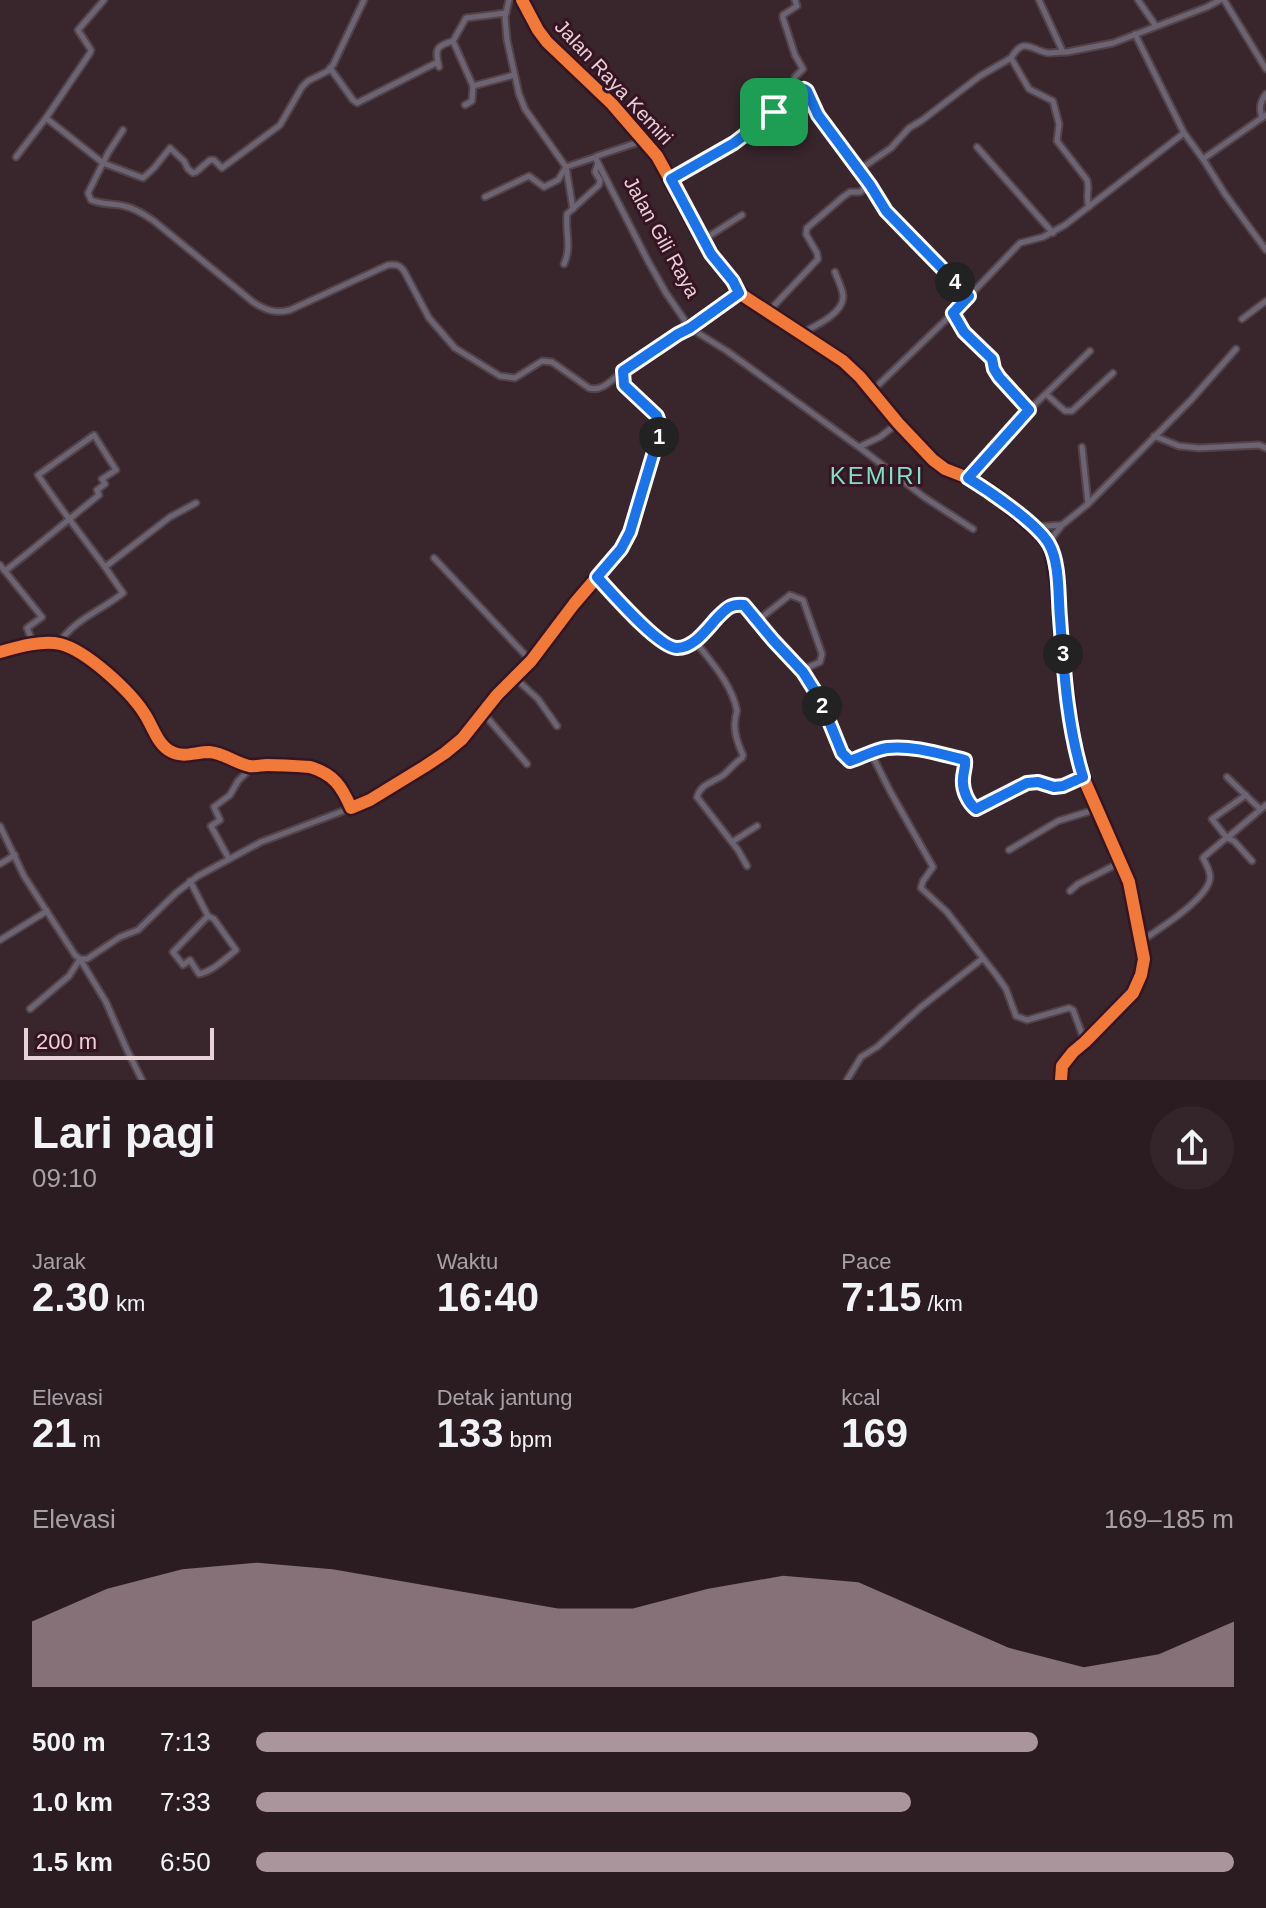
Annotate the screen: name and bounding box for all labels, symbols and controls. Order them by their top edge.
street label: Jalan Raya Kemiri [551,15,677,149]
pin [740,78,808,146]
icon: arrive [752,90,796,134]
street label: Jalan Gili Raya [620,173,705,302]
pin: 4 [935,262,975,302]
text: 4 [949,269,961,294]
pin: 1 [639,417,679,457]
text: 1 [653,424,665,449]
district label: KEMIRI [830,462,924,489]
pin: 3 [1043,634,1083,674]
text: 3 [1057,641,1069,666]
pin: 2 [802,686,842,726]
text: 2 [816,693,828,718]
scale bar [24,1024,214,1060]
text: 200 m [36,1029,97,1054]
button: share [1150,1106,1234,1190]
text: Lari pagi [32,1108,215,1157]
text: 09:10 [32,1163,97,1193]
text: Jarak [32,1249,86,1274]
text: Waktu [437,1249,498,1274]
text: Pace [841,1249,891,1274]
text: 2.30 [32,1275,110,1319]
text: 16:40 [437,1275,539,1319]
text: 7:15 [841,1275,921,1319]
text: km [110,1291,145,1316]
text: /km [921,1291,963,1316]
text: Elevasi [32,1385,103,1410]
text: Detak jantung [437,1385,572,1410]
text: kcal [841,1385,880,1410]
text: 21 [32,1411,77,1455]
text: 133 [437,1411,503,1455]
text: 169 [841,1411,908,1455]
text: m [77,1427,101,1452]
text: bpm [503,1427,552,1452]
text: Elevasi [32,1504,116,1534]
text: 169–185 m [1104,1504,1234,1534]
text: 500 m [32,1727,106,1757]
text: 7:13 [160,1727,211,1757]
text: 1.0 km [32,1787,113,1817]
text: 7:33 [160,1787,211,1817]
text: 1.5 km [32,1847,113,1877]
text: 6:50 [160,1847,211,1877]

